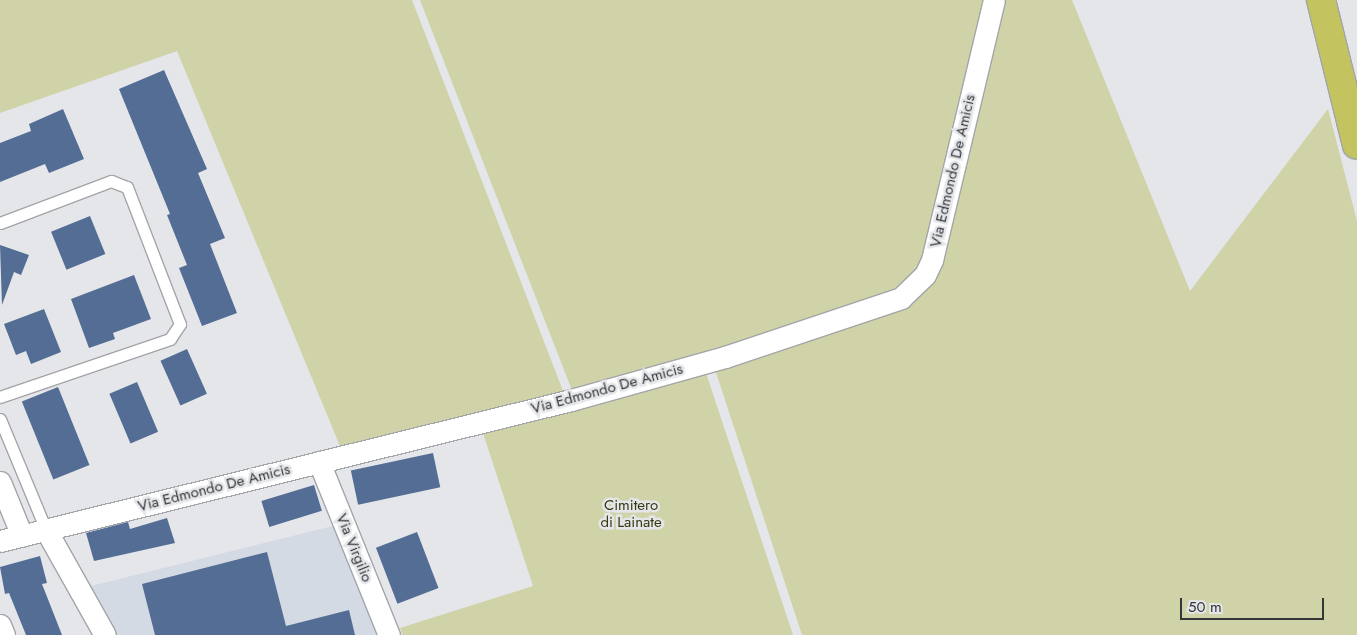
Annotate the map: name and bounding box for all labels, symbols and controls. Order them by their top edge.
street label: Via Edmondo De Amicis [927,93,979,249]
street label: Via Edmondo De Amicis [529,360,685,418]
street label: Via Edmondo De Amicis [136,460,292,516]
park label: Cimitero di Lainate [600,496,662,531]
street label: Via Virgilio [332,511,376,585]
scale bar [1182,588,1326,620]
text: 50 m [1188,596,1222,618]

